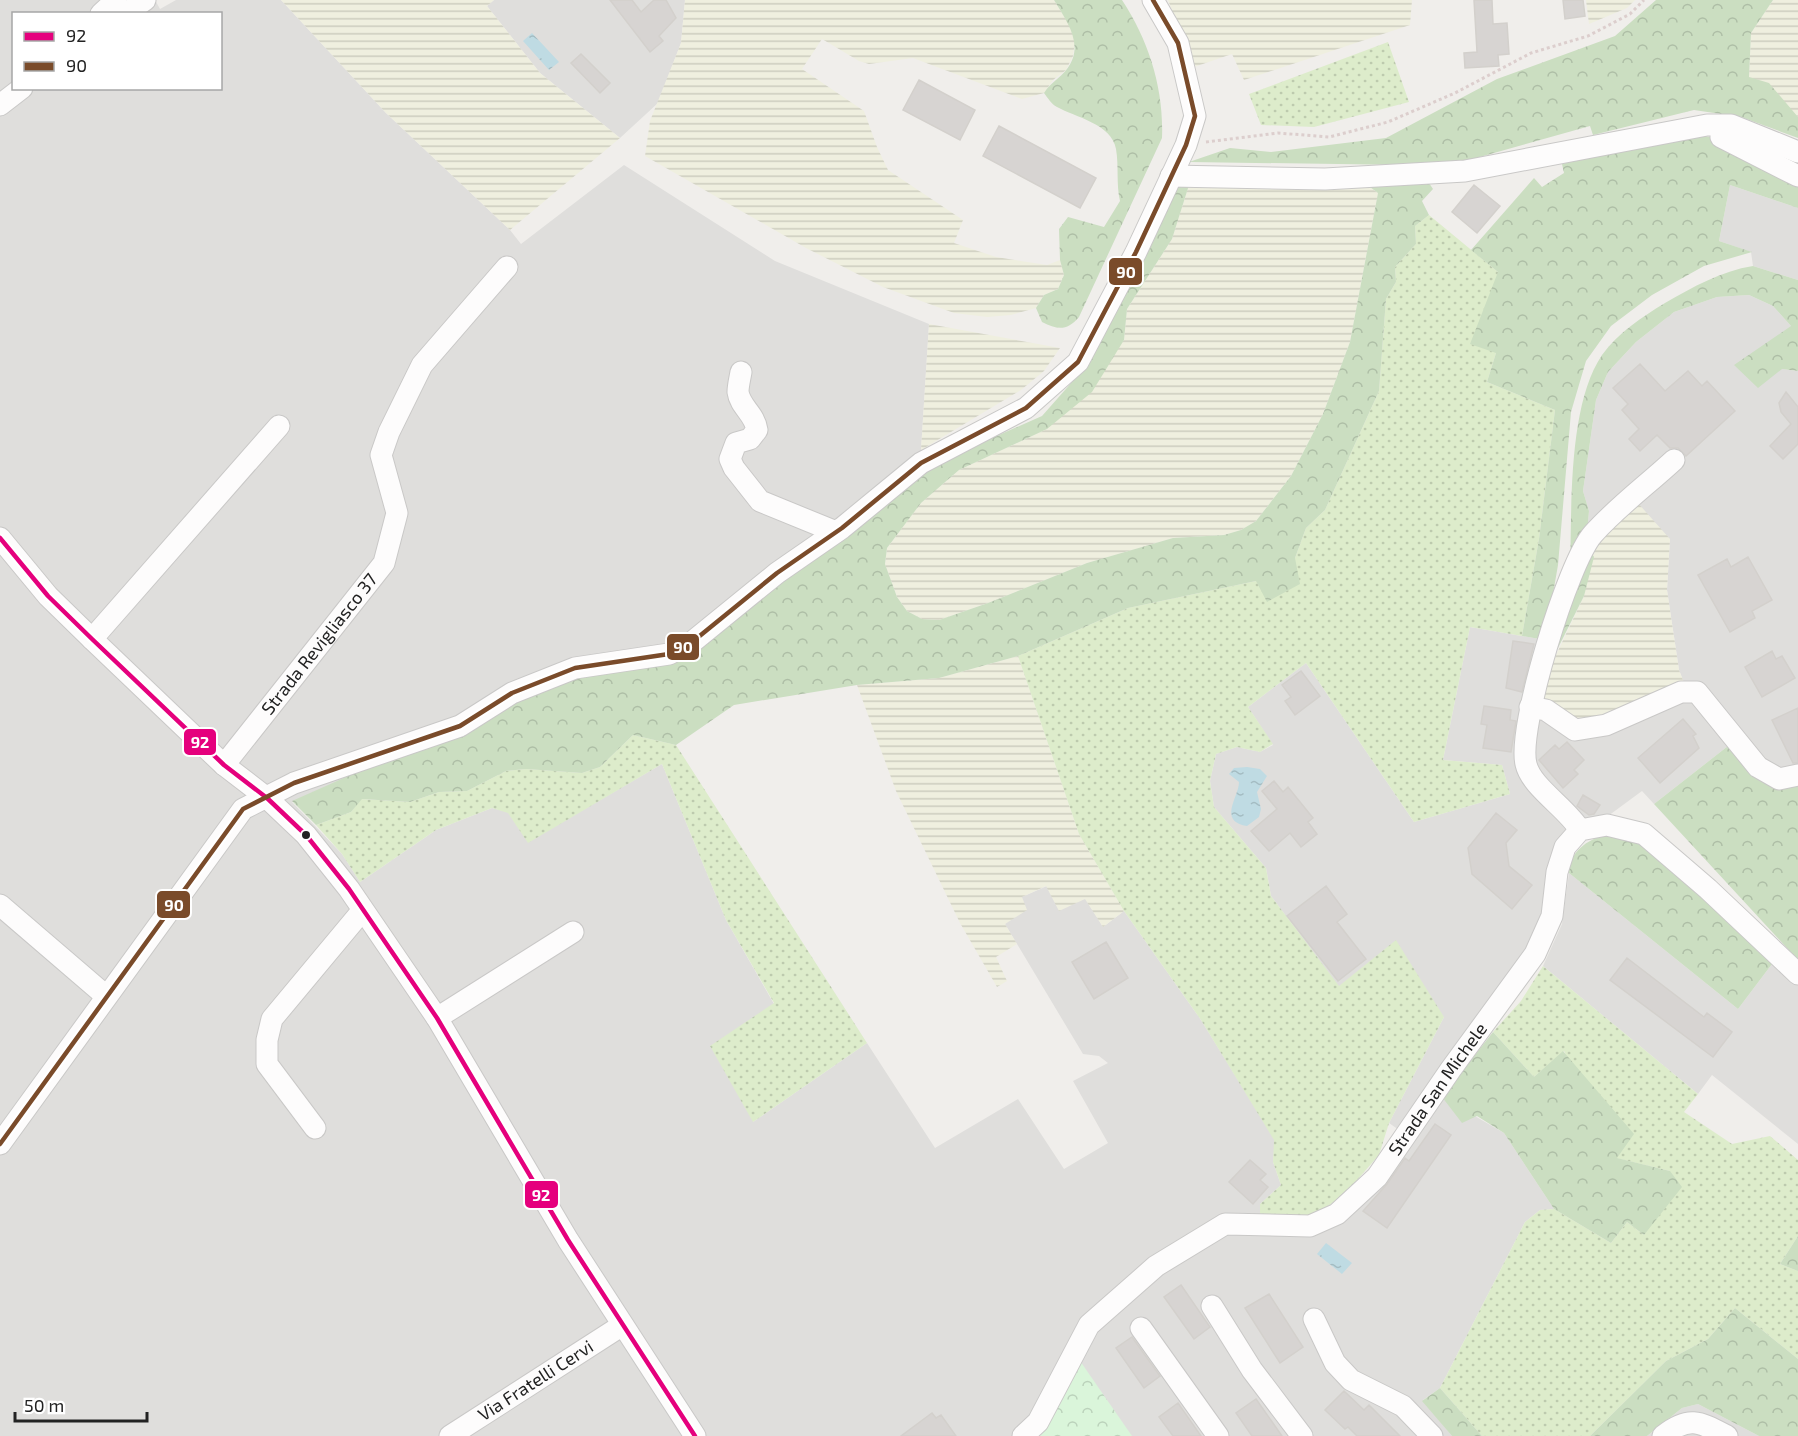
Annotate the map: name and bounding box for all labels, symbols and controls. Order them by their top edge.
legend [12,12,222,90]
text: 92 [66,24,86,46]
text: 90 [66,54,87,76]
line badge: 90 [1108,257,1143,286]
text: 90 [1116,262,1136,281]
street label: Strada Revigliasco 37 [256,569,381,719]
line badge: 90 [666,633,700,661]
text: 90 [673,637,693,656]
line badge: 92 [183,728,217,756]
text: 92 [191,732,209,751]
unlabelled marker [300,829,312,841]
line badge: 90 [156,890,191,919]
text: 90 [164,895,184,914]
street label: Strada San Michele [1383,1018,1491,1159]
line badge: 92 [524,1180,559,1209]
text: 92 [532,1185,550,1204]
street label: Via Fratelli Cervi [473,1335,597,1425]
scale bar [15,1385,147,1423]
text: 50 m [24,1394,64,1416]

